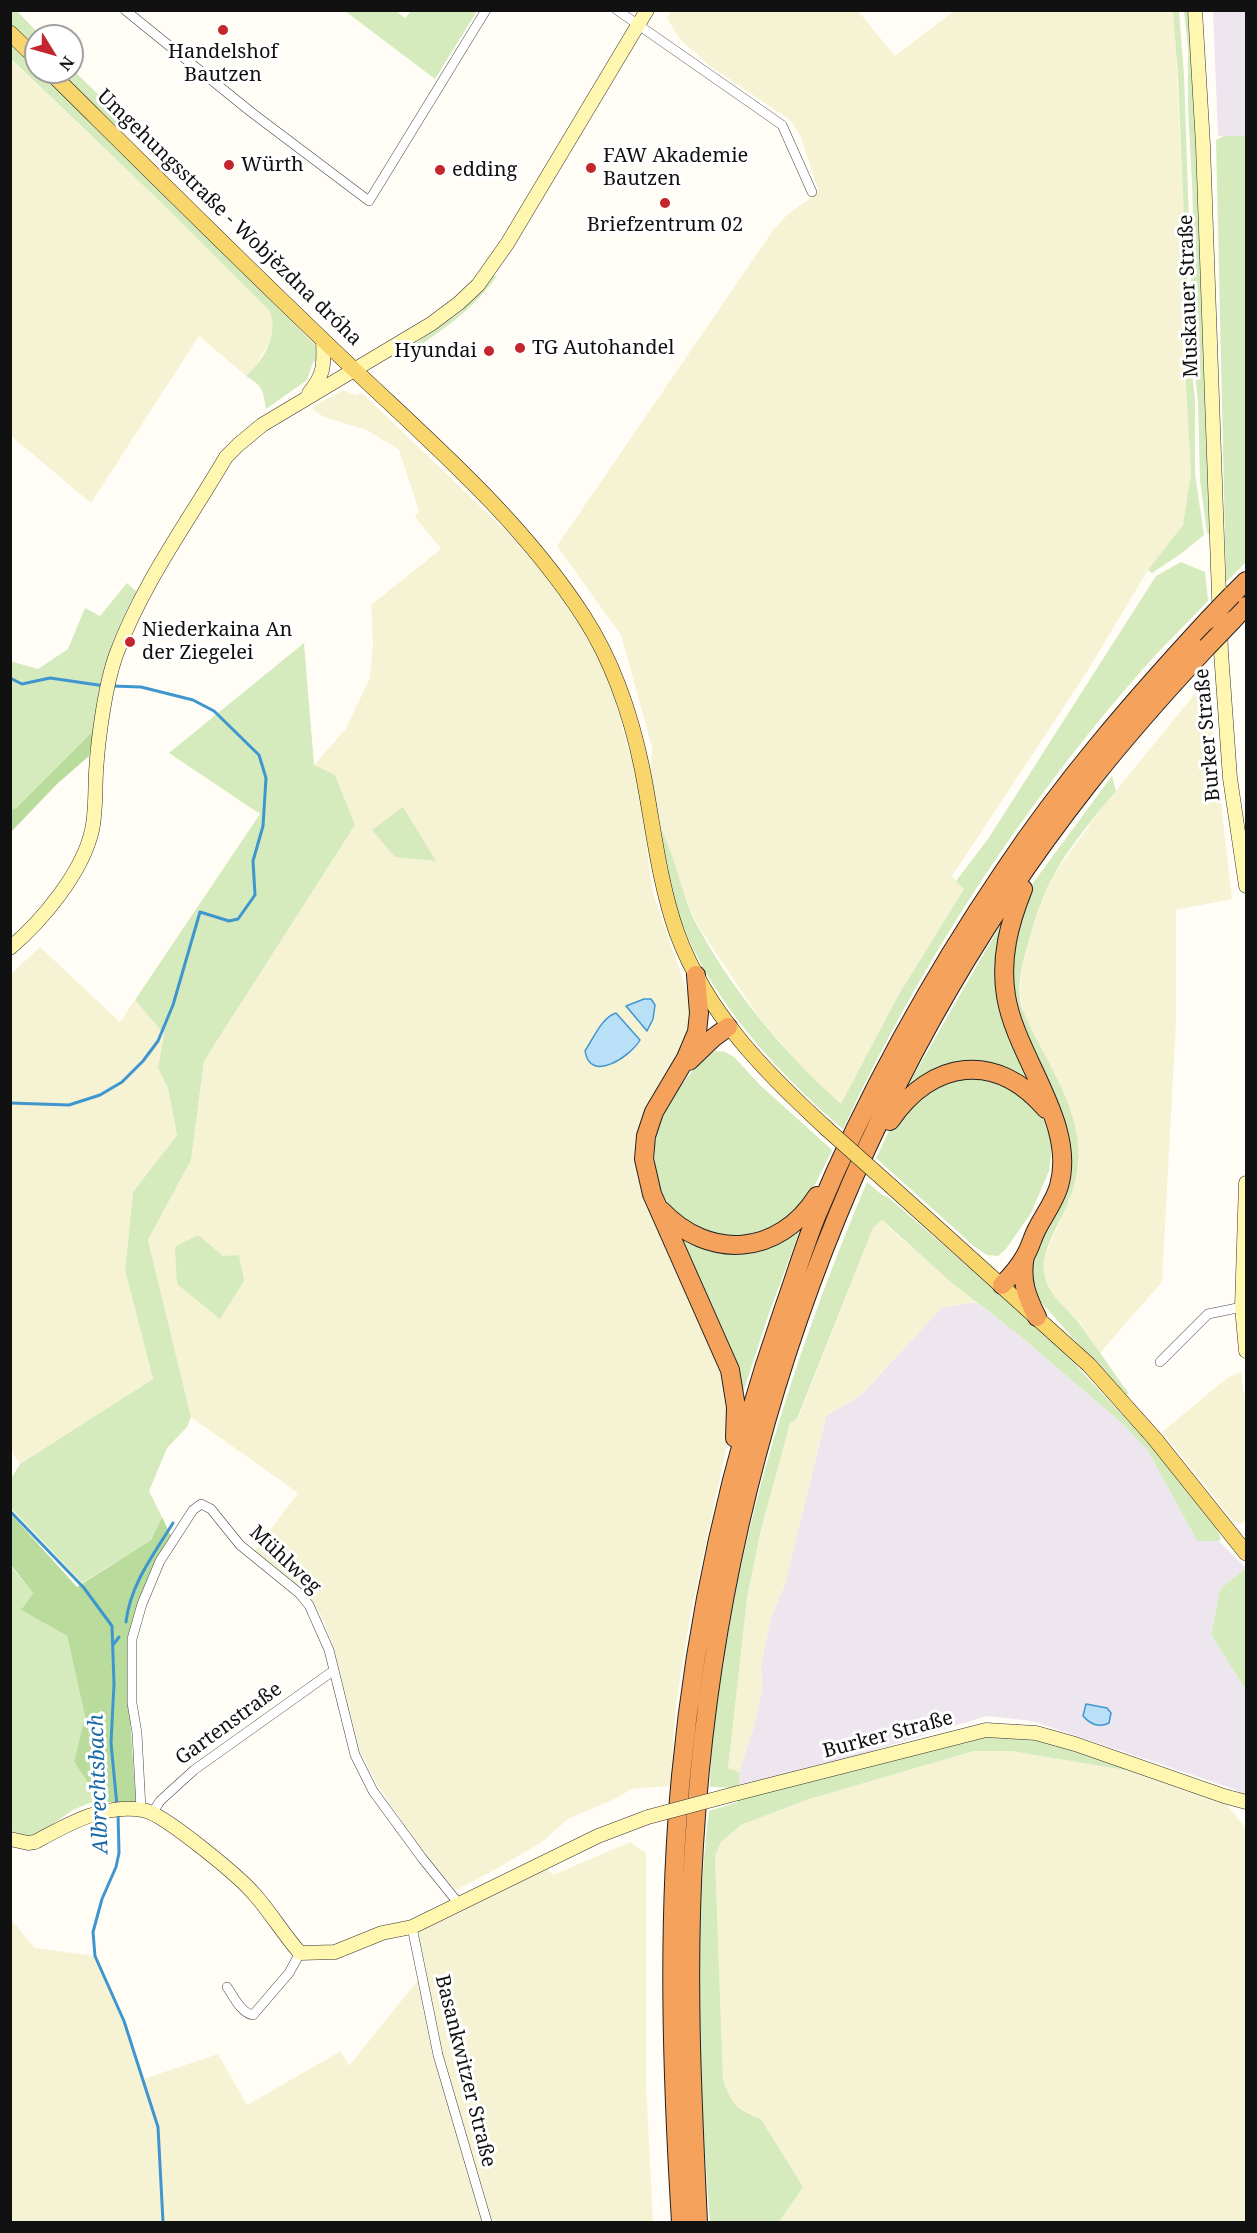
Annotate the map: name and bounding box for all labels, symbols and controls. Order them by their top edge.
marker: Handelshof Bautzen [216,23,230,37]
north arrow [24,24,84,84]
place label: Handelshof Bautzen [168,40,278,87]
text: N [54,52,79,75]
street label: Umgehungsstraße - Wobjězdna dróha [92,85,366,351]
place label: FAW Akademie Bautzen [603,144,748,191]
place label: Würth [241,153,304,177]
marker: Würth [222,158,236,172]
place label: edding [452,158,517,182]
marker: FAW Akademie Bautzen [584,161,598,175]
marker: edding [433,163,447,177]
marker: Briefzentrum 02 [658,196,672,210]
place label: Briefzentrum 02 [587,213,743,237]
street label: Muskauer Straße [1174,214,1204,378]
place label: TG Autohandel [532,336,674,360]
place label: Hyundai [394,339,477,363]
marker: TG Autohandel [513,341,527,355]
marker: Hyundai [482,344,496,358]
place label: Niederkaina An der Ziegelei [142,618,292,665]
marker: Niederkaina An der Ziegelei [123,635,137,649]
street label: Burker Straße [1190,667,1226,803]
street label: Mühlweg [244,1521,326,1599]
street label: Gartenstraße [171,1677,287,1771]
street label: Burker Straße [820,1706,956,1764]
water label: Albrechtsbach [84,1714,114,1854]
street label: Basankwitzer Straße [429,1972,501,2170]

